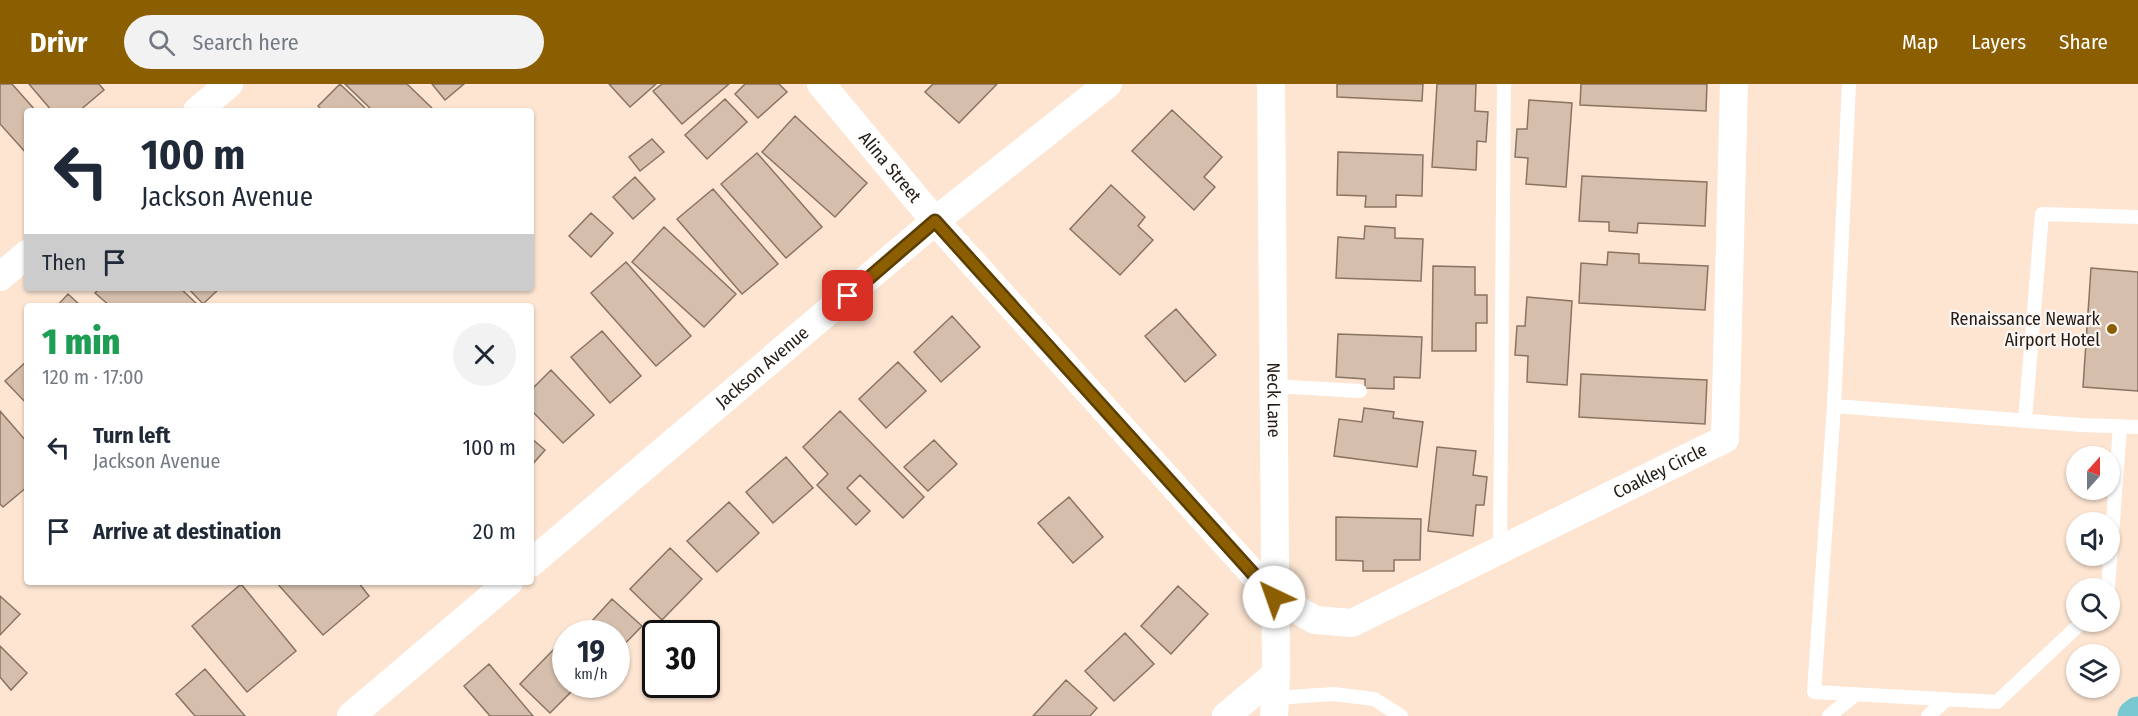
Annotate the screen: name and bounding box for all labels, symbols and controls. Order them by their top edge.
search box [124,15,544,69]
text: Drivr [30,26,88,59]
icon: search [145,26,178,59]
text: Search here [193,29,299,56]
text: Map [1902,29,1938,55]
text: Layers [1971,29,2026,55]
text: Share [2059,29,2108,55]
street label: Alina Street [854,127,926,207]
text: 100 m [141,130,245,180]
icon: left [42,132,120,210]
text: Jackson Avenue [141,181,313,213]
icon: arrive [98,246,131,279]
text: Then [42,249,86,276]
pin [822,270,873,321]
icon: arrive [831,279,864,312]
place label: Renaissance Newark Airport Hotel [1950,308,2101,351]
text: 1 min [42,320,120,364]
street label: Jackson Avenue [711,322,813,413]
marker: Renaissance Newark Airport Hotel [2105,322,2119,336]
button: close [453,323,516,386]
street label: Neck Lane [1262,362,1285,438]
text: 120 m · 17:00 [42,365,144,389]
text: Turn left [93,422,171,449]
icon: left [42,431,75,464]
text: 100 m [462,434,516,461]
street label: Coakley Circle [1609,439,1711,503]
north arrow [2066,446,2120,500]
map controls [2066,446,2120,698]
text: Jackson Avenue [93,449,220,473]
button: sound [2066,512,2120,566]
icon: arrive [42,515,75,548]
text: Arrive at destination [93,518,281,545]
text: 20 m [473,518,516,545]
position arrow [1242,565,1306,629]
button: search [2066,578,2120,632]
speed limit sign: 30 [642,620,720,698]
text: 19 [577,634,605,670]
button: layers [2066,644,2120,698]
text: km/h [574,665,608,683]

